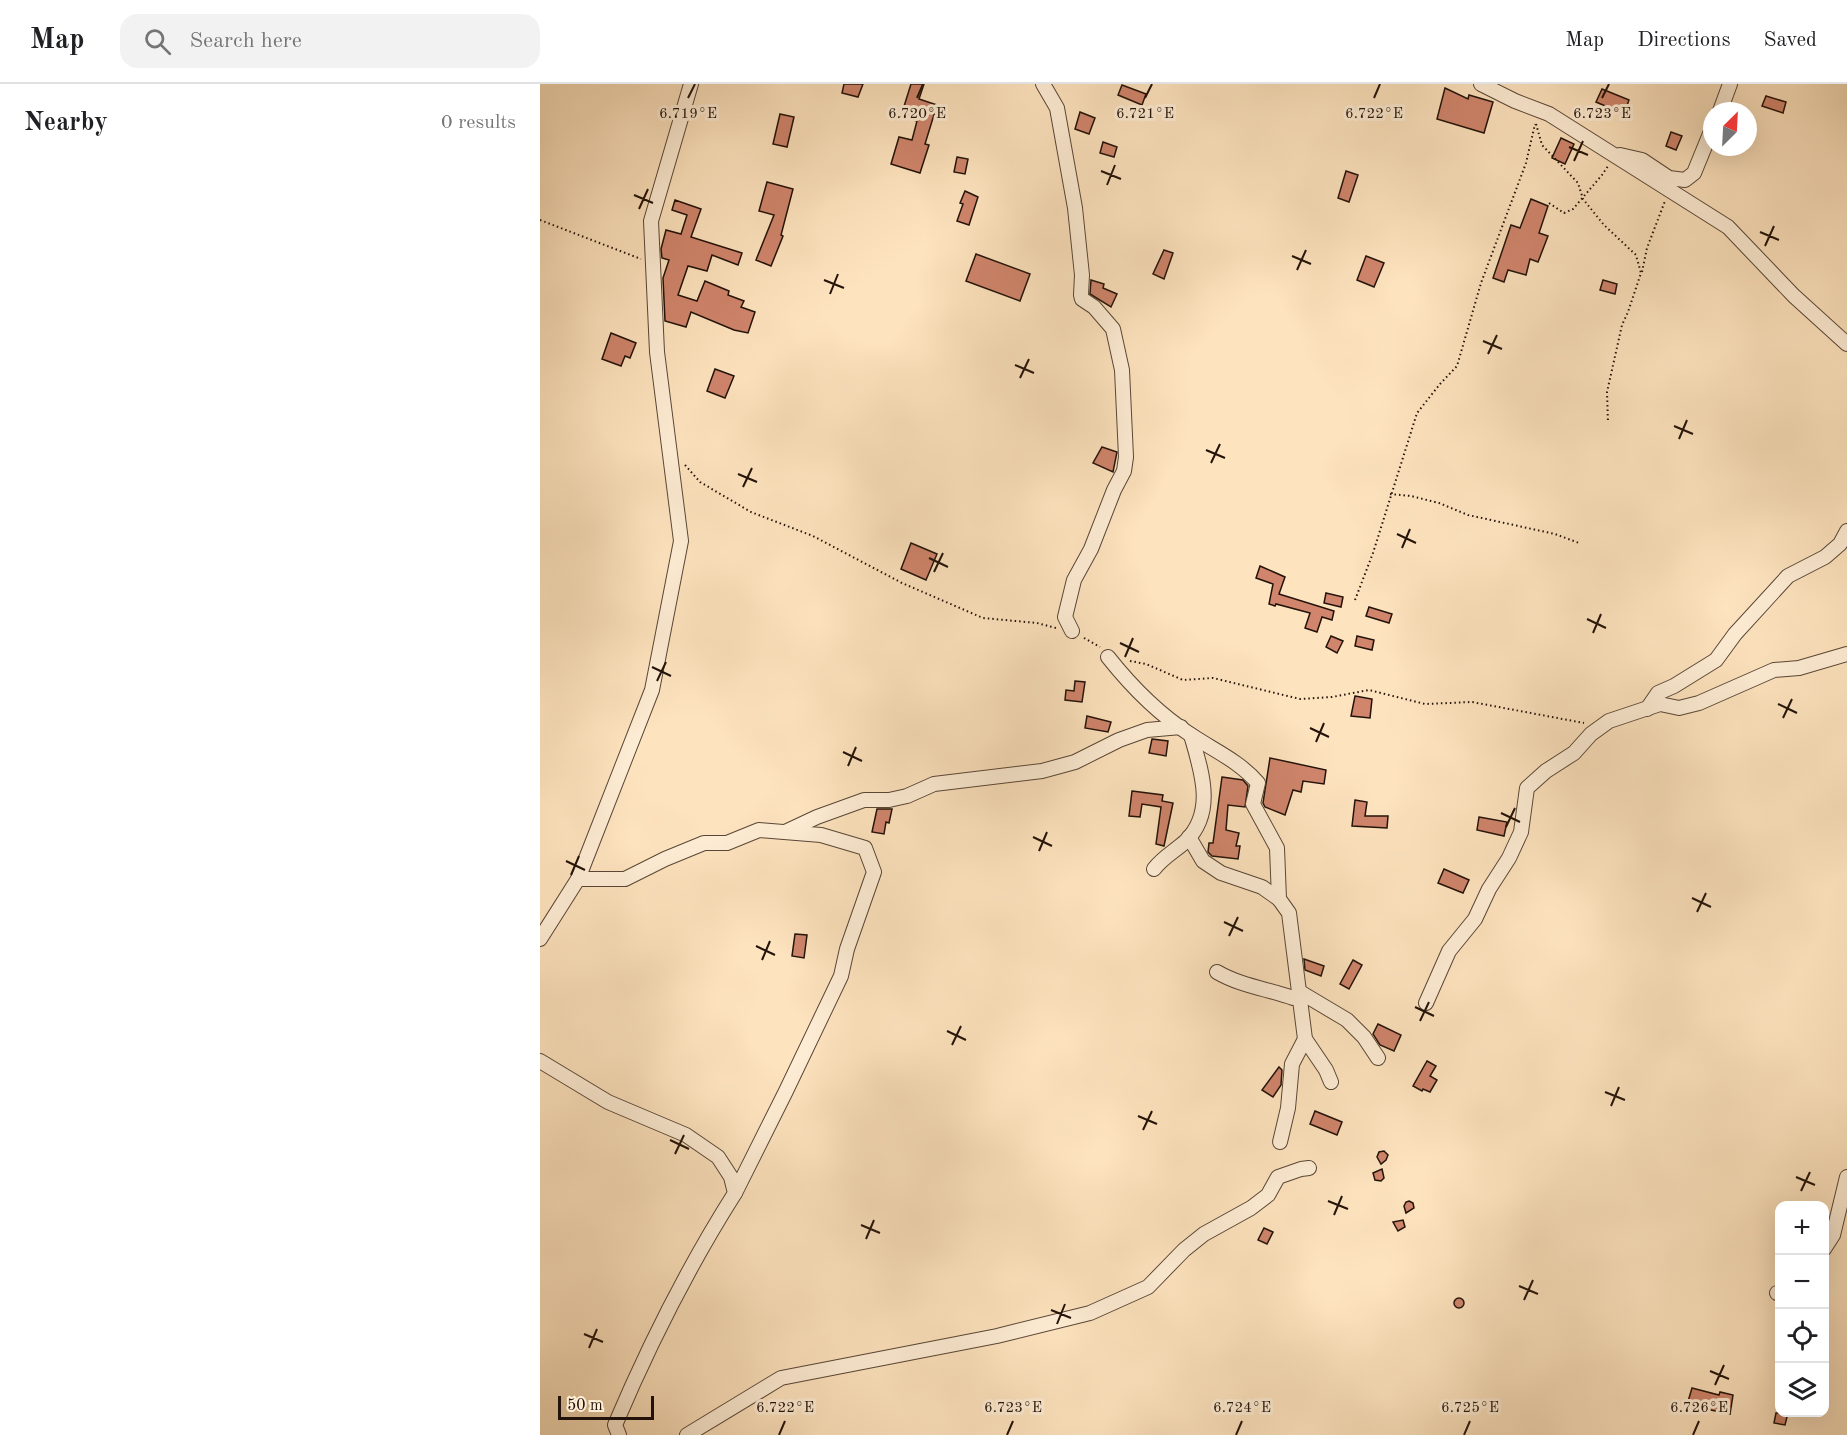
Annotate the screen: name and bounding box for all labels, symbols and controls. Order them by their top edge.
search box [120,14,540,68]
icon: search [141,25,174,58]
text: Map [30,27,84,55]
text: Search here [189,30,302,52]
text: Map [1565,30,1604,51]
text: Directions [1637,30,1731,51]
text: Saved [1764,30,1817,51]
north arrow [1703,102,1757,156]
text: 6.719°E [659,107,717,122]
text: 6.720°E [888,107,946,122]
text: 6.721°E [1116,107,1174,122]
text: 6.722°E [1345,107,1403,122]
text: 6.723°E [1573,107,1631,122]
text: Nearby [24,110,108,136]
text: 0 results [441,113,516,133]
map controls [1775,1201,1829,1417]
button: + [1775,1201,1829,1255]
button: − [1775,1255,1829,1309]
button: locate [1775,1309,1829,1363]
button: layers [1775,1363,1829,1417]
scale bar [558,1393,654,1420]
text: 50 m [567,1398,603,1414]
text: 6.722°E [756,1401,814,1416]
text: 6.723°E [984,1401,1042,1416]
text: 6.724°E [1213,1401,1271,1416]
text: 6.725°E [1441,1401,1499,1416]
text: 6.726°E [1670,1401,1728,1416]

